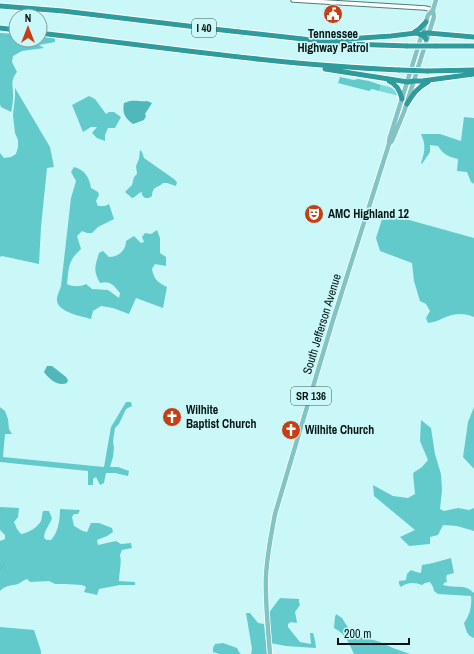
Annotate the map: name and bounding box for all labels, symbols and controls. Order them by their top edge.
public building icon: Tennessee Highway Patrol [322,3,344,25]
north arrow [8,8,48,48]
text: N [25,11,31,25]
road number: I 40 [192,19,216,37]
place label: Tennessee Highway Patrol [297,26,369,56]
theatre icon: AMC Highland 12 [303,203,325,225]
place label: AMC Highland 12 [328,206,409,222]
street label: South Jefferson Avenue [299,272,345,376]
road number: SR 136 [291,387,331,405]
place label: Wilhite Baptist Church [186,402,257,432]
church icon: Wilhite Baptist Church [161,406,183,428]
church icon: Wilhite Church [280,419,302,441]
place label: Wilhite Church [305,422,374,438]
scale bar [338,620,409,646]
text: 200 m [344,626,371,642]

